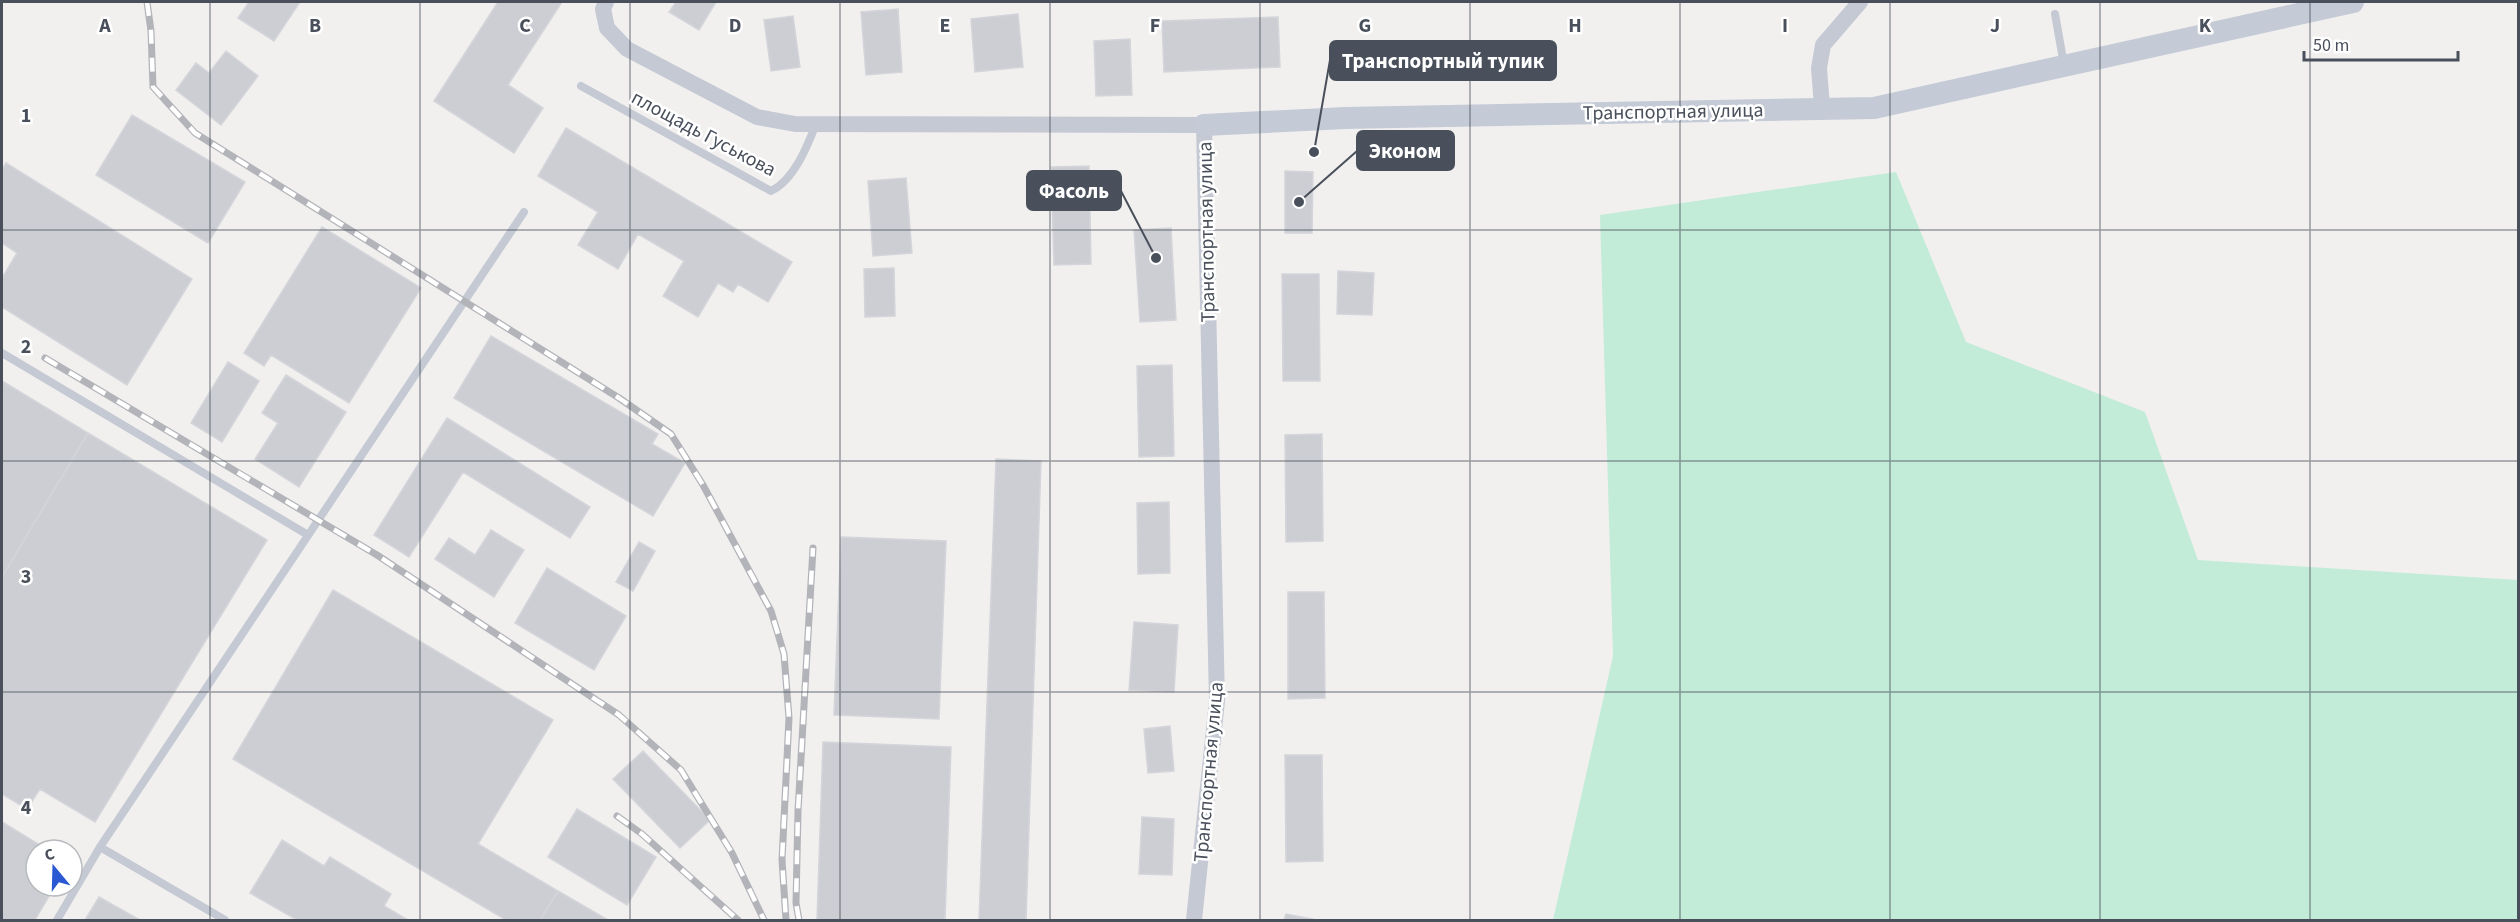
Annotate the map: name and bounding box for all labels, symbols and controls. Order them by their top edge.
text: A [98,12,111,40]
text: B [309,12,321,40]
text: C [519,12,531,40]
text: D [729,12,741,40]
text: E [940,12,950,40]
text: F [1150,12,1160,40]
text: G [1359,12,1371,40]
text: H [1568,12,1582,40]
text: I [1782,12,1788,40]
text: J [1990,12,2000,40]
text: K [2199,12,2212,40]
scale bar [2304,24,2458,62]
text: 50 m [2313,33,2349,58]
callout: Транспортный тупик [1330,41,1556,80]
text: Транспортный тупик [1342,46,1545,76]
street label: площадь Гуськова [626,84,781,184]
street label: Транспортная улица [1582,96,1764,128]
text: 1 [21,102,31,130]
callout: Эконом [1357,131,1454,170]
text: Эконом [1369,136,1441,166]
street label: Транспортная улица [1191,141,1223,323]
callout: Фасоль [1027,171,1121,210]
text: Фасоль [1039,176,1109,206]
text: 2 [21,333,31,361]
text: 3 [21,563,31,591]
street label: Транспортная улица [1187,681,1231,863]
text: 4 [21,794,32,822]
north arrow [24,838,84,898]
text: С [41,843,57,867]

